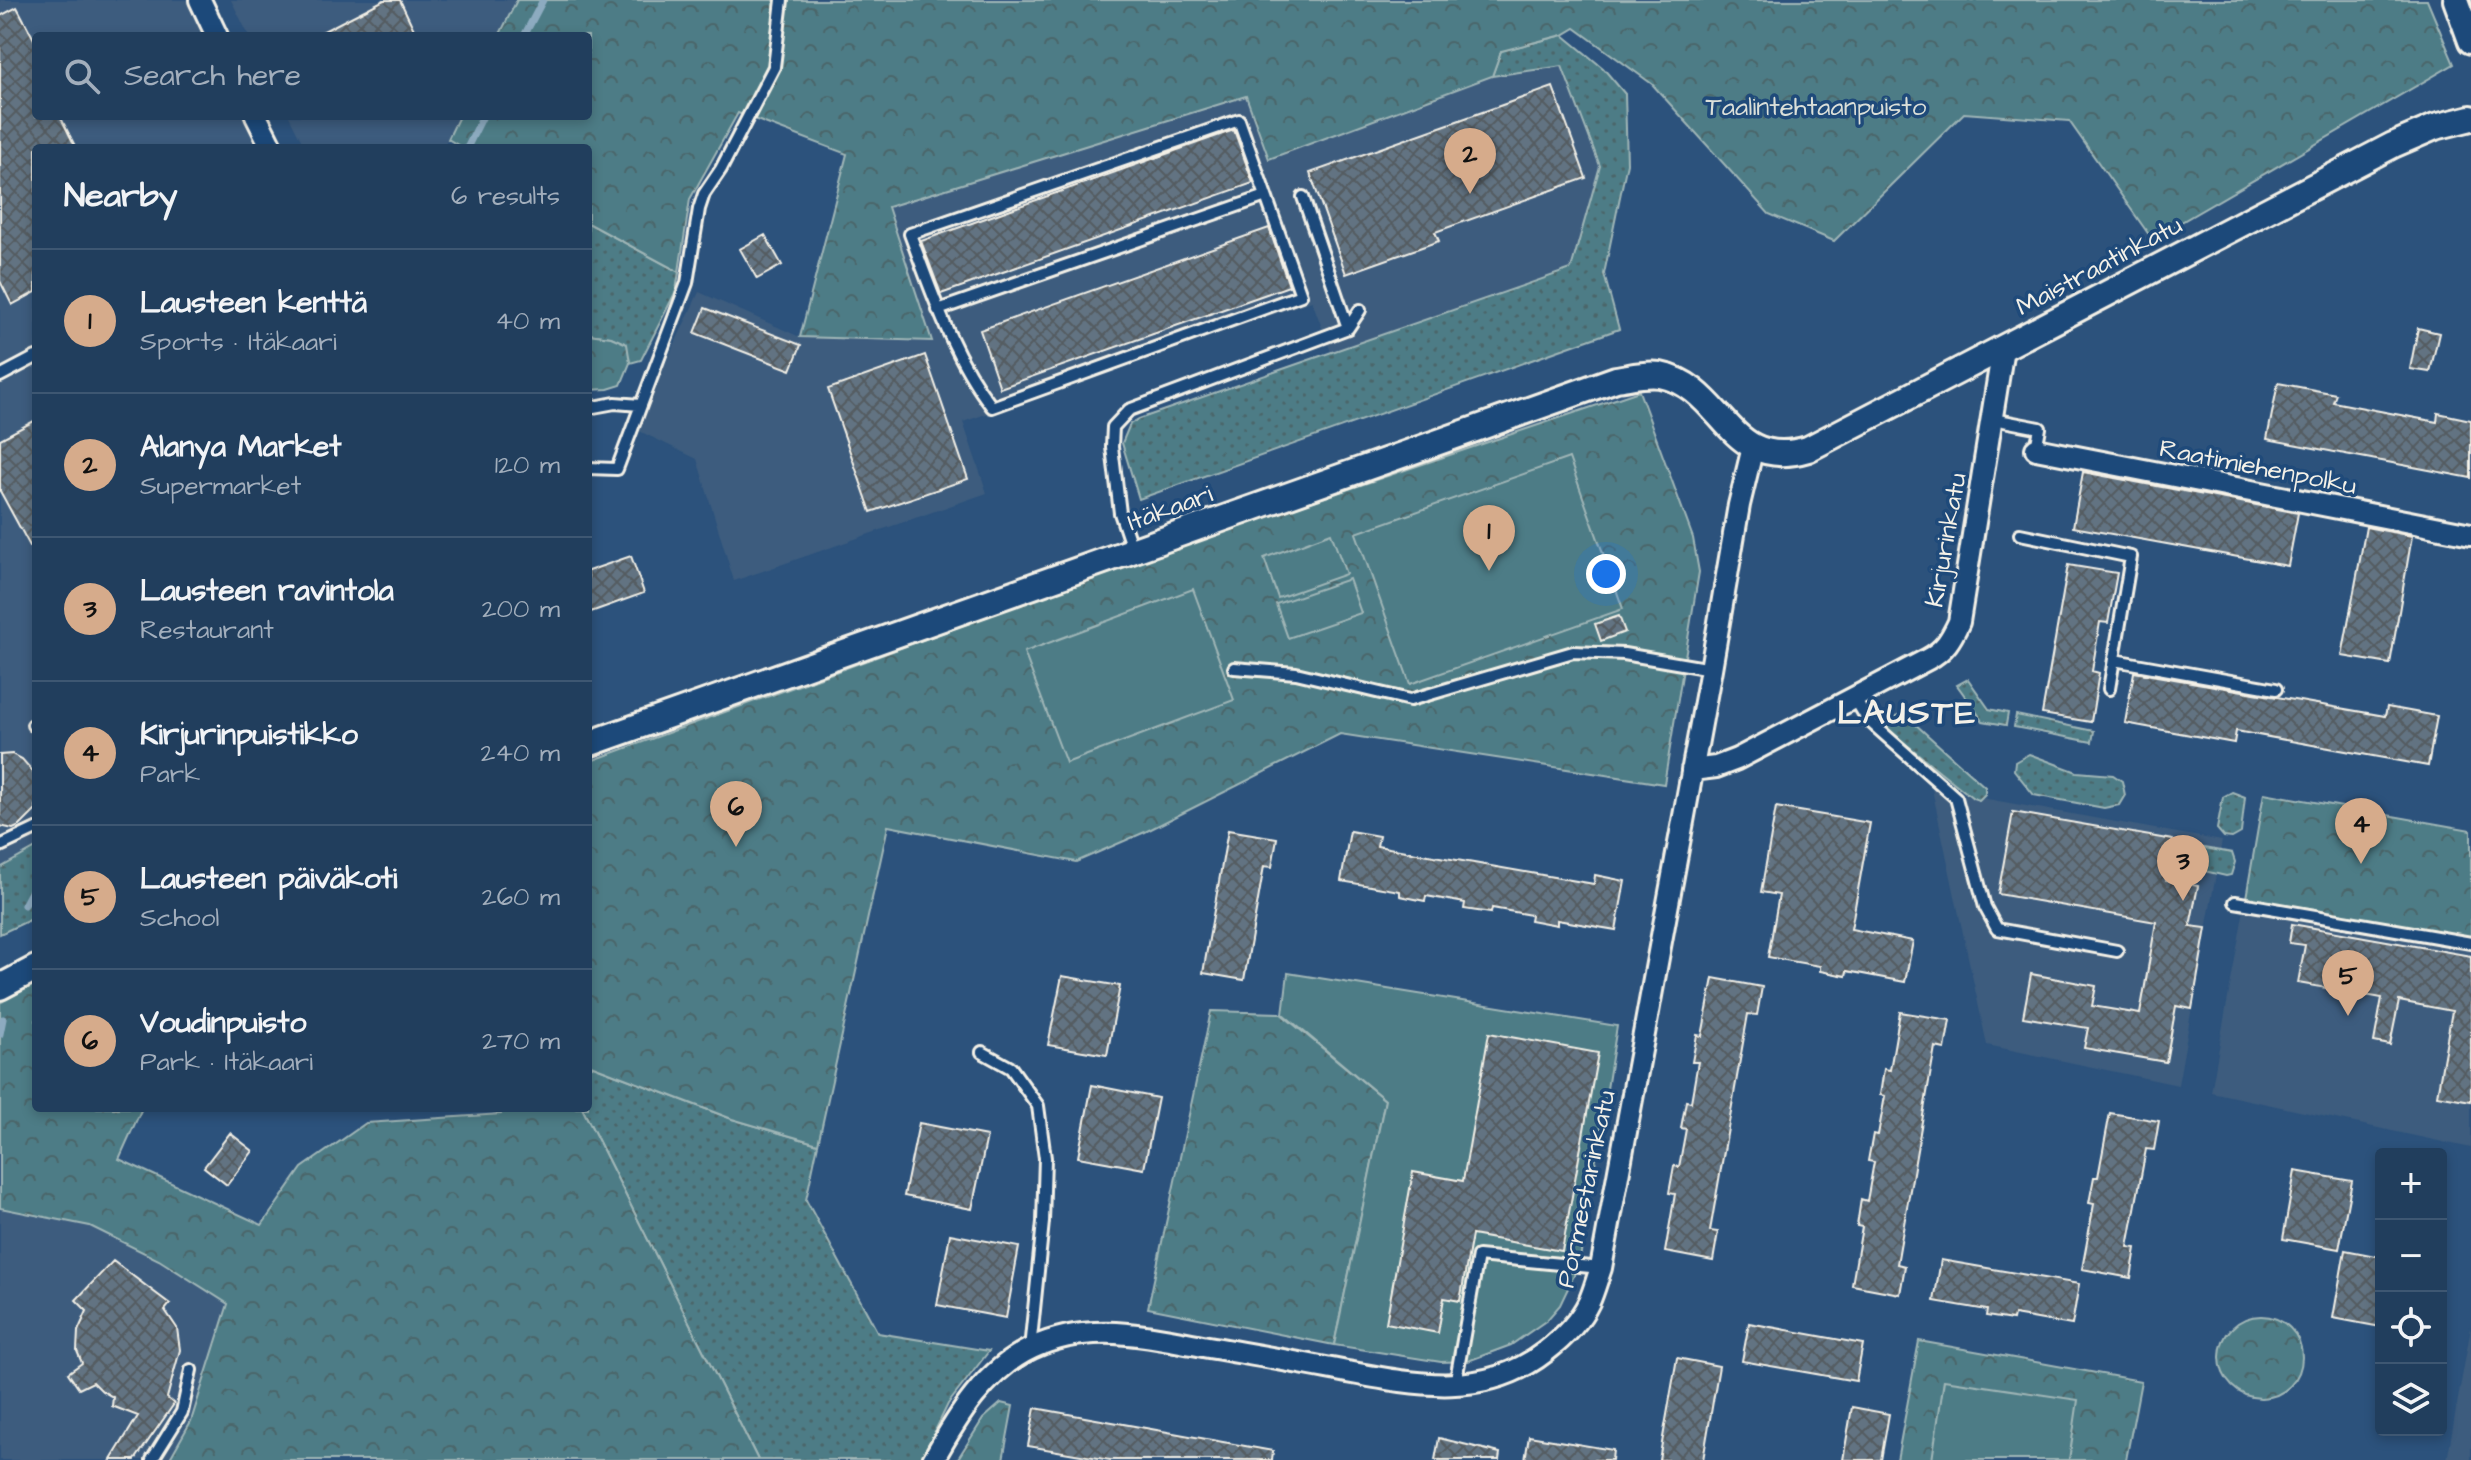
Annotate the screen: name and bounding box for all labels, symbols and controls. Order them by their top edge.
search box [32,32,592,120]
icon: search [60,54,104,98]
text: Search here [124,55,301,97]
park label: Taalintehtaanpuisto [1706,89,1927,125]
pin: 2 [1444,128,1496,194]
text: Nearby [64,172,178,220]
text: 6 results [451,178,560,214]
street label: Maistraatinkatu [2010,207,2188,325]
text: Lausteen kenttä [140,282,367,324]
text: 1 [88,303,92,339]
text: 40 m [495,303,560,339]
text: Sports · Itäkaari [140,324,337,360]
text: Alanya Market [140,426,341,468]
street label: Raatimiehenpolku [2156,430,2360,504]
text: 2 [83,447,97,483]
text: 120 m [495,447,560,483]
text: Supermarket [140,468,301,504]
street label: Kirjurinkatu [1916,470,1976,610]
street label: Itäkaari [1122,476,1218,540]
pin: 1 [1463,505,1515,571]
your location [1586,554,1626,594]
text: Lausteen ravintola [140,570,394,612]
text: 3 [83,591,97,627]
text: 200 m [482,591,560,627]
text: Restaurant [140,612,274,648]
district label: LAUSTE [1837,689,1977,737]
text: Kirjurinpuistikko [140,714,358,756]
text: 4 [81,735,99,771]
text: 240 m [480,735,560,771]
text: Park [140,756,200,792]
pin: 6 [710,781,762,847]
pin: 4 [2335,798,2387,864]
pin: 3 [2157,835,2209,901]
text: Lausteen päiväkoti [140,858,397,900]
text: 5 [81,879,99,915]
text: 260 m [482,879,560,915]
text: School [140,900,219,936]
pin: 5 [2322,950,2374,1016]
text: Voudinpuisto [140,1002,306,1044]
text: 6 [82,1023,98,1059]
text: 270 m [482,1023,560,1059]
text: Park · Itäkaari [140,1044,313,1080]
street label: Pormestarinkatu [1548,1087,1624,1291]
map controls [2375,1148,2447,1436]
button: + [2375,1148,2447,1220]
button: − [2375,1220,2447,1292]
button: locate [2375,1292,2447,1364]
button: layers [2375,1364,2447,1436]

